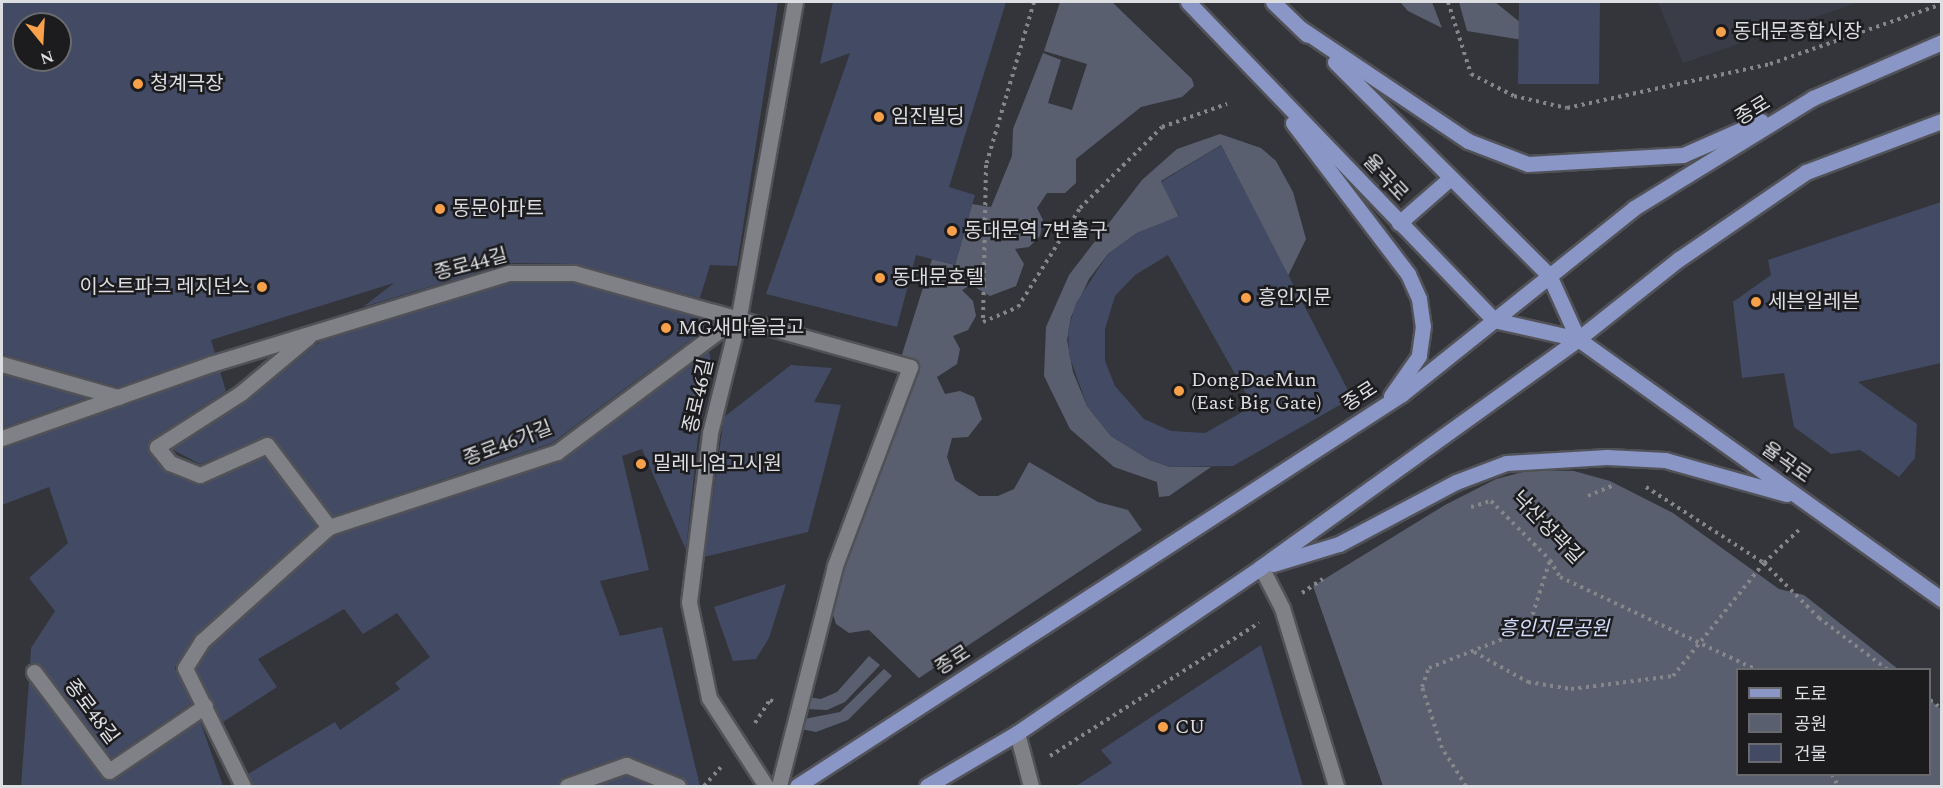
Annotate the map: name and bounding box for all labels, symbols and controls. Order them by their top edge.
north arrow [12,12,72,72]
place label: 동대문종합시장 [1733,20,1862,44]
marker: 동대문종합시장 [1714,25,1728,39]
text: N [37,44,57,71]
place label: 청계극장 [150,72,224,96]
marker: 청계극장 [131,77,145,91]
street label: 종로 [1731,91,1775,131]
place label: 임진빌딩 [891,105,965,129]
marker: 임진빌딩 [872,110,886,124]
street label: 율곡로 [1357,150,1413,206]
place label: 동문아파트 [452,197,544,221]
marker: 동문아파트 [433,202,447,216]
place label: 동대문역 7번출구 [964,219,1108,243]
marker: 동대문역 7번출구 [945,224,959,238]
street label: 종로44길 [432,244,510,286]
place label: 동대문호텔 [892,266,984,290]
marker: 동대문호텔 [873,271,887,285]
place label: 이스트파크 레지던스 [79,275,250,299]
marker: 이스트파크 레지던스 [255,280,269,294]
place label: 흥인지문 [1258,286,1332,310]
place label: 세븐일레븐 [1768,290,1860,314]
marker: 흥인지문 [1239,291,1253,305]
marker: 세븐일레븐 [1749,295,1763,309]
place label: MG새마을금고 [678,316,804,340]
marker: MG새마을금고 [659,321,673,335]
street label: 종로46길 [679,357,719,435]
place label: DongDaeMun (East Big Gate) [1191,368,1322,415]
street label: 종로 [1338,377,1382,417]
marker: DongDaeMun (East Big Gate) [1172,384,1186,398]
street label: 종로46가길 [460,416,556,472]
street label: 율곡로 [1757,437,1815,489]
place label: 밀레니엄고시원 [653,452,782,476]
marker: 밀레니엄고시원 [634,457,648,471]
street label: 낙산성곽길 [1506,487,1588,569]
park label: 흥인지문공원 [1499,617,1609,641]
street label: 종로 [931,641,975,681]
legend [1736,668,1931,776]
street label: 종로48길 [59,675,123,749]
text: 도로 [1794,681,1827,708]
text: 공원 [1794,711,1827,738]
place label: CU [1175,715,1205,739]
marker: CU [1156,720,1170,734]
text: 건물 [1794,741,1827,768]

